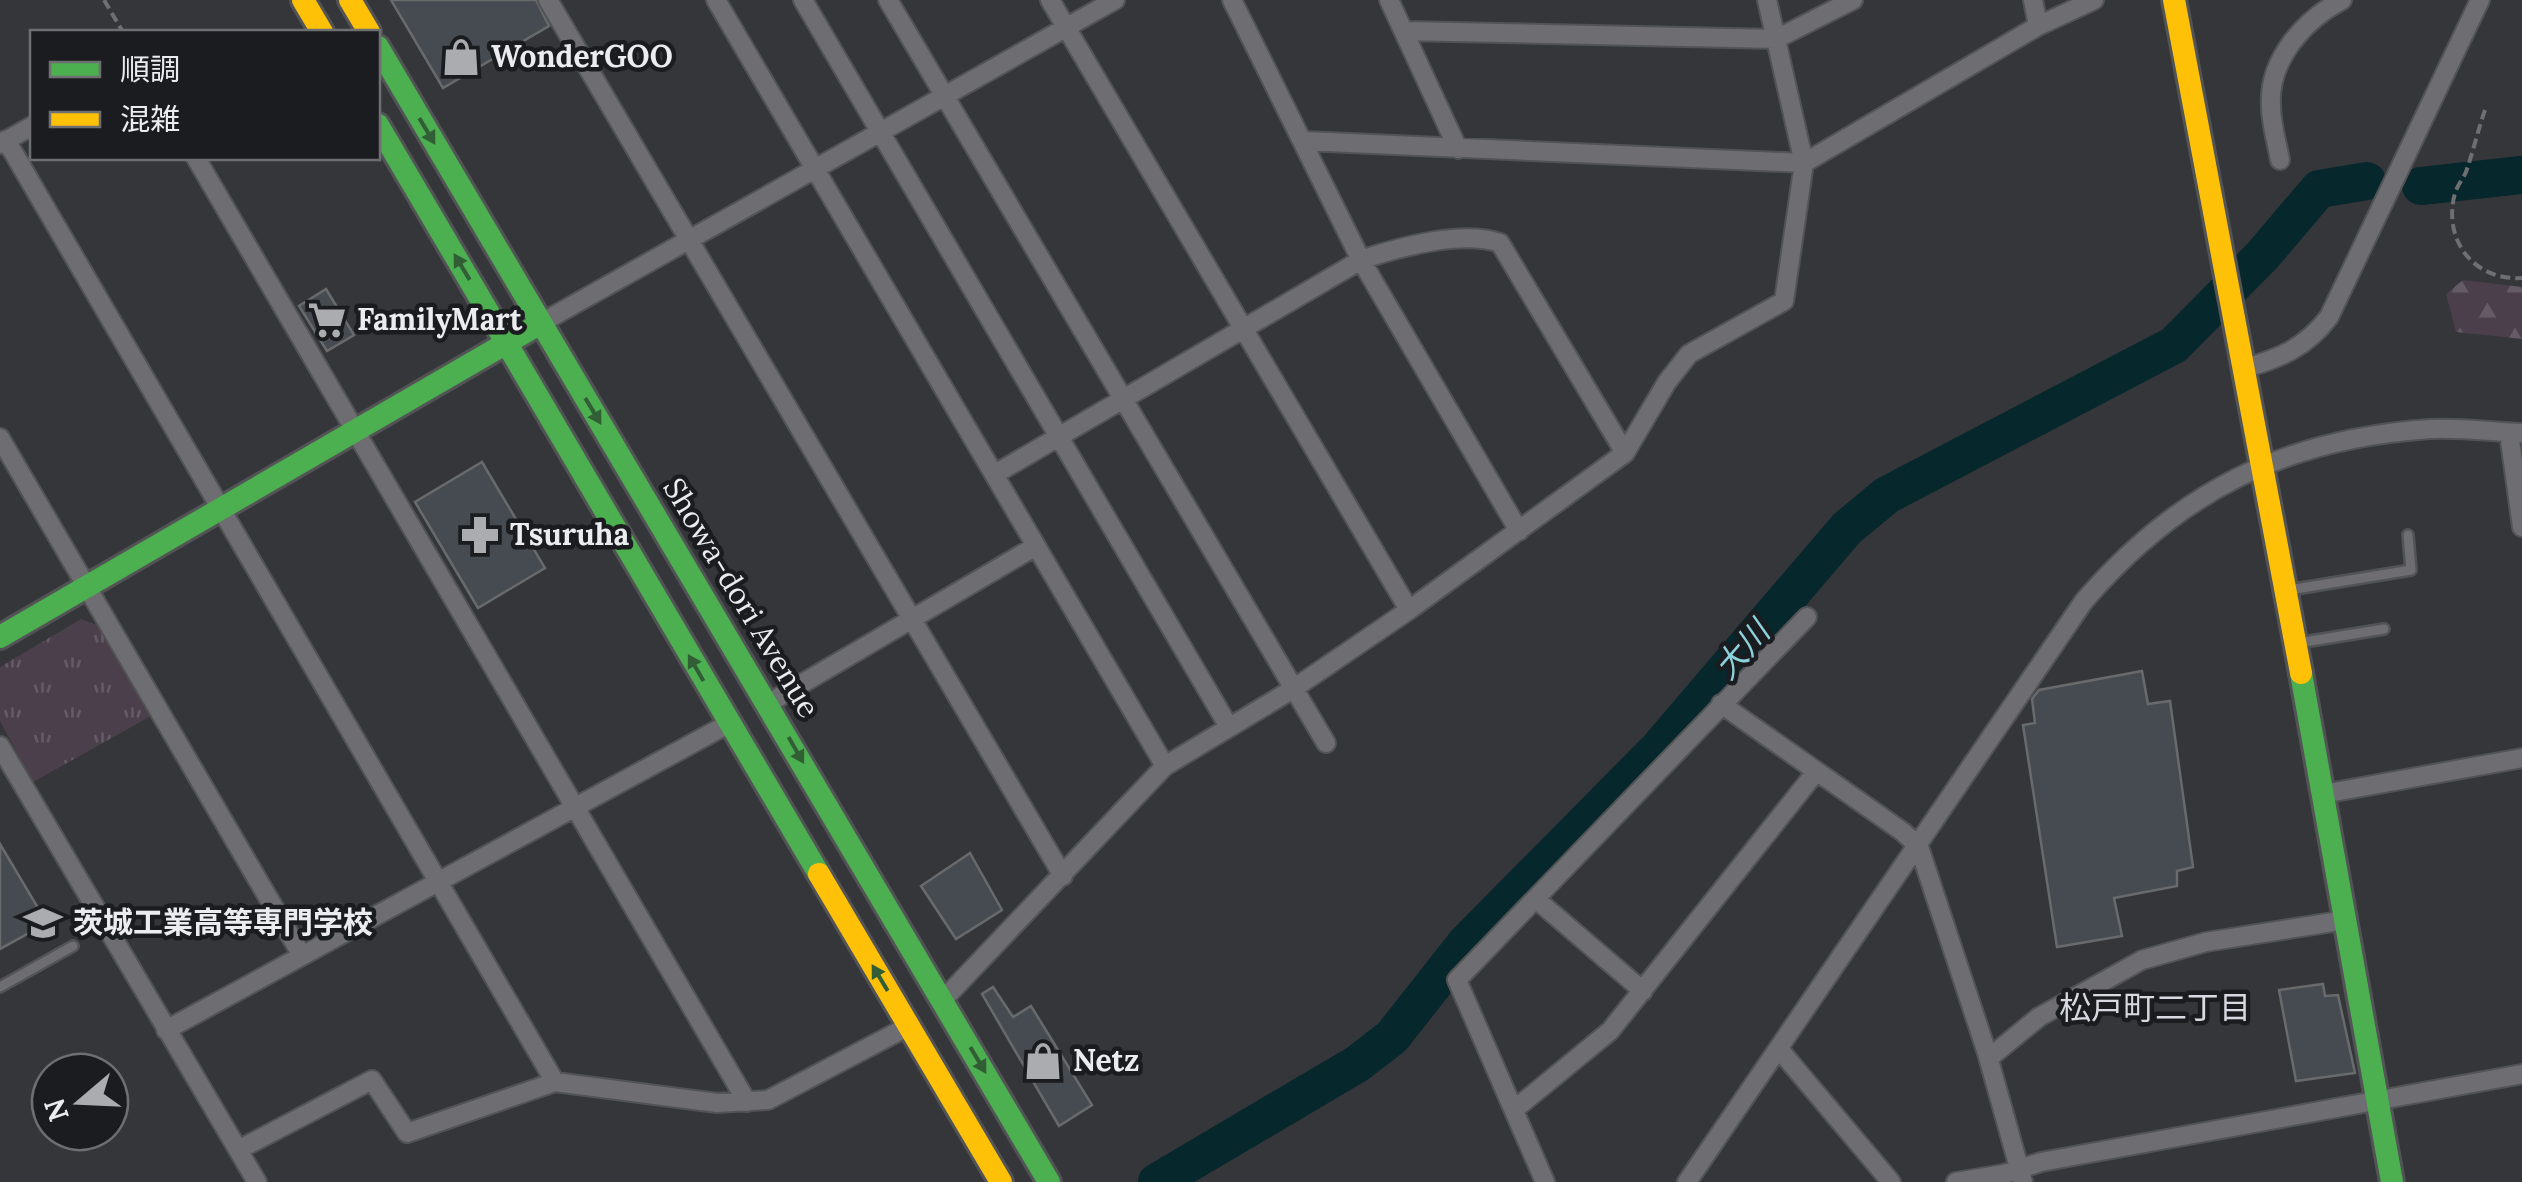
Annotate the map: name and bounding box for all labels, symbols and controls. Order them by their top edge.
legend [30,30,380,160]
shop icon: WonderGOO [440,36,482,78]
place label: WonderGOO [491,37,673,75]
text: 順調 [120,50,180,88]
text: 混雑 [120,100,180,138]
one-way arrow [418,117,435,145]
one-way arrow [454,253,471,281]
supermarket icon: FamilyMart [306,299,348,341]
place label: FamilyMart [357,300,523,339]
one-way arrow [584,397,601,425]
street label: Showa-dori Avenue [655,471,828,724]
pharmacy icon: Tsuruha [459,514,501,556]
place label: Tsuruha [510,515,629,553]
water label: 大川 [1705,610,1780,687]
one-way arrow [688,654,705,683]
one-way arrow [787,735,804,764]
school or university icon: 茨城工業高等専門学校 [22,902,64,944]
place label: 茨城工業高等専門学校 [73,903,373,941]
one-way arrow [872,964,889,992]
district label: 松戸町二丁目 [2059,987,2251,1028]
shop icon: Netz [1022,1040,1064,1082]
place label: Netz [1073,1041,1139,1079]
one-way arrow [968,1046,986,1074]
north arrow [30,1052,130,1152]
text: N [36,1094,77,1126]

